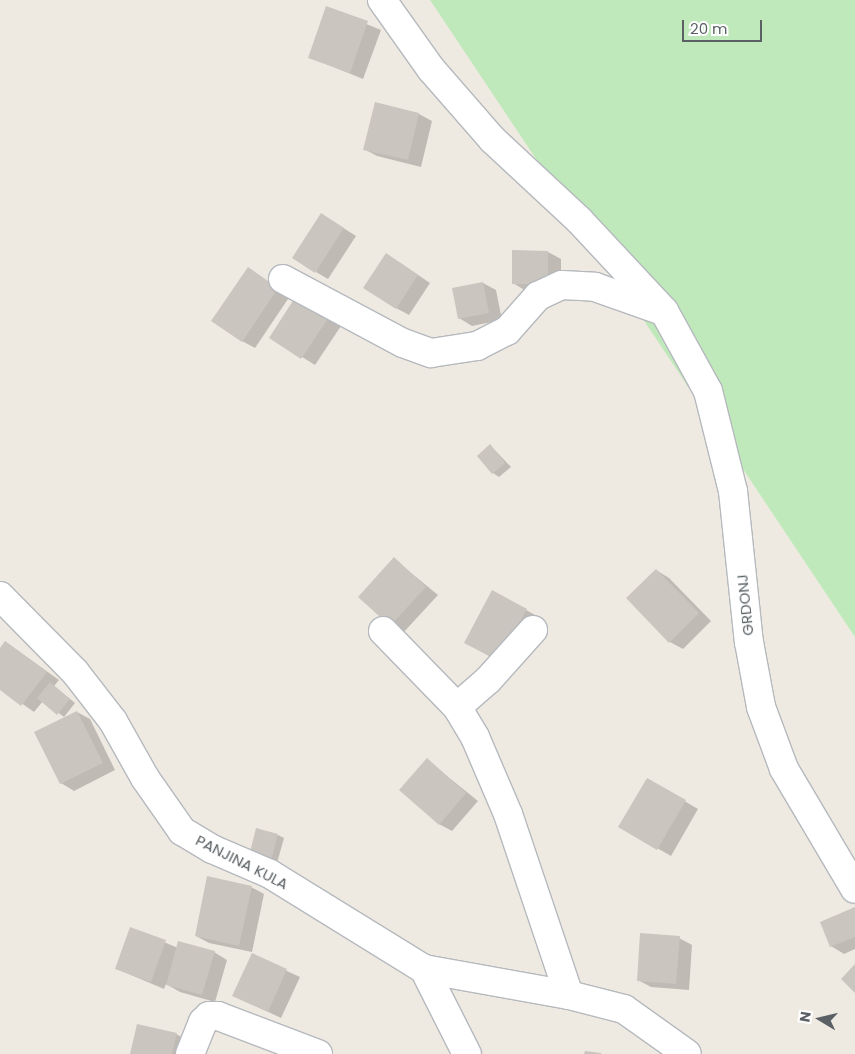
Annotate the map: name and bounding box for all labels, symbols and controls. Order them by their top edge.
scale bar [685,10,765,42]
text: 20 m [690,18,728,39]
street label: GRDONJ [733,573,757,637]
street label: PANJINA KULA [193,831,291,893]
north arrow [795,994,845,1044]
text: N [794,1010,816,1023]

